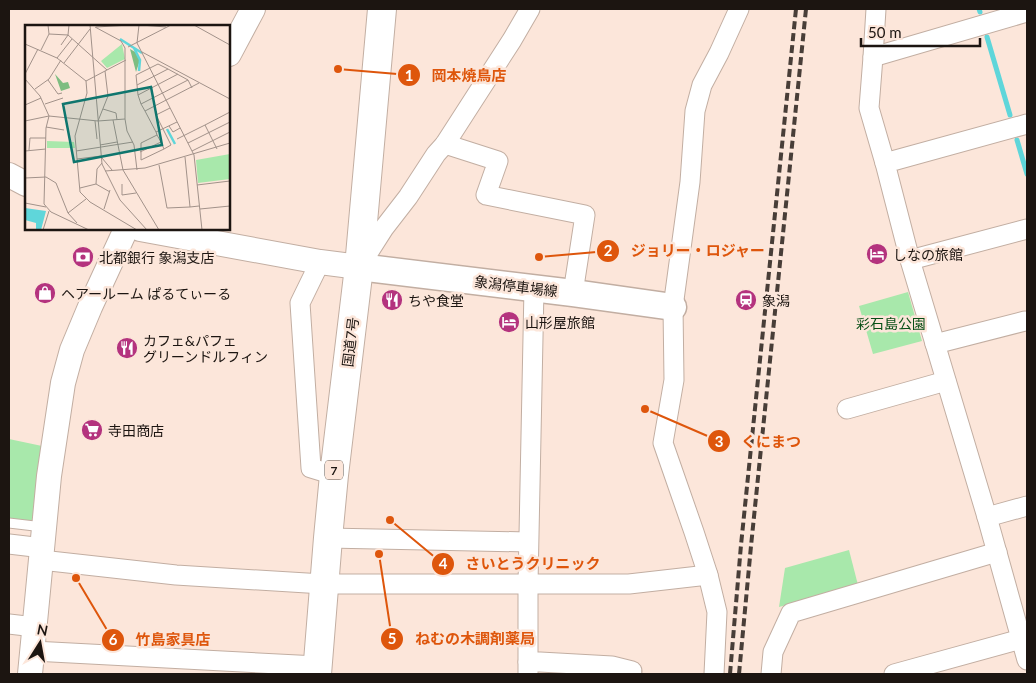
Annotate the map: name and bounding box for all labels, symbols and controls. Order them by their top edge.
scale bar [861,15,980,47]
text: 50 m [868,23,902,41]
inset map [25,25,230,230]
callout: 岡本焼鳥店 [396,60,516,90]
text: 1 [405,66,413,84]
text: 岡本焼鳥店 [431,66,507,84]
callout: ジョリー・ロジャー [596,236,776,266]
text: 2 [604,241,613,259]
text: ジョリー・ロジャー [631,241,765,259]
hotel icon: しなの旅館 [865,242,889,266]
bank icon: 北都銀行 象潟支店 [71,245,95,269]
place label: しなの旅館 [893,246,963,263]
place label: 北都銀行 象潟支店 [99,249,215,266]
street label: 象潟停車場線 [473,272,559,300]
shop icon: ヘアールーム ぱるてぃーる [33,281,57,305]
place label: ヘアールーム ぱるてぃーる [61,285,231,302]
restaurant icon: ちや食堂 [380,288,404,312]
station icon: 象潟 [734,288,758,312]
place label: ちや食堂 [408,292,464,309]
place label: 象潟 [762,292,790,309]
hotel icon: 山形屋旅館 [497,310,521,334]
place label: 山形屋旅館 [525,314,595,331]
park label: 彩石島公園 [856,315,926,332]
street label: 国道7号 [339,316,361,368]
place label: カフェ&パフェ グリーンドルフィン [143,332,268,365]
restaurant icon: カフェ&パフェ グリーンドルフィン [115,336,139,360]
supermarket icon: 寺田商店 [80,418,104,442]
place label: 寺田商店 [108,422,164,439]
callout: くにまつ [706,426,811,456]
text: 3 [715,432,723,450]
text: くにまつ [741,432,801,450]
road number: 7 [325,460,343,480]
callout: さいとうクリニック [431,549,611,579]
text: 4 [439,554,448,572]
text: さいとうクリニック [465,554,601,572]
north arrow [15,618,65,668]
text: N [36,620,49,639]
callout: ねむの木調剤薬局 [380,624,545,654]
callout: 竹島家具店 [100,625,220,655]
text: 5 [388,629,396,647]
text: ねむの木調剤薬局 [415,629,535,647]
text: 6 [109,630,118,648]
text: 竹島家具店 [135,630,211,648]

